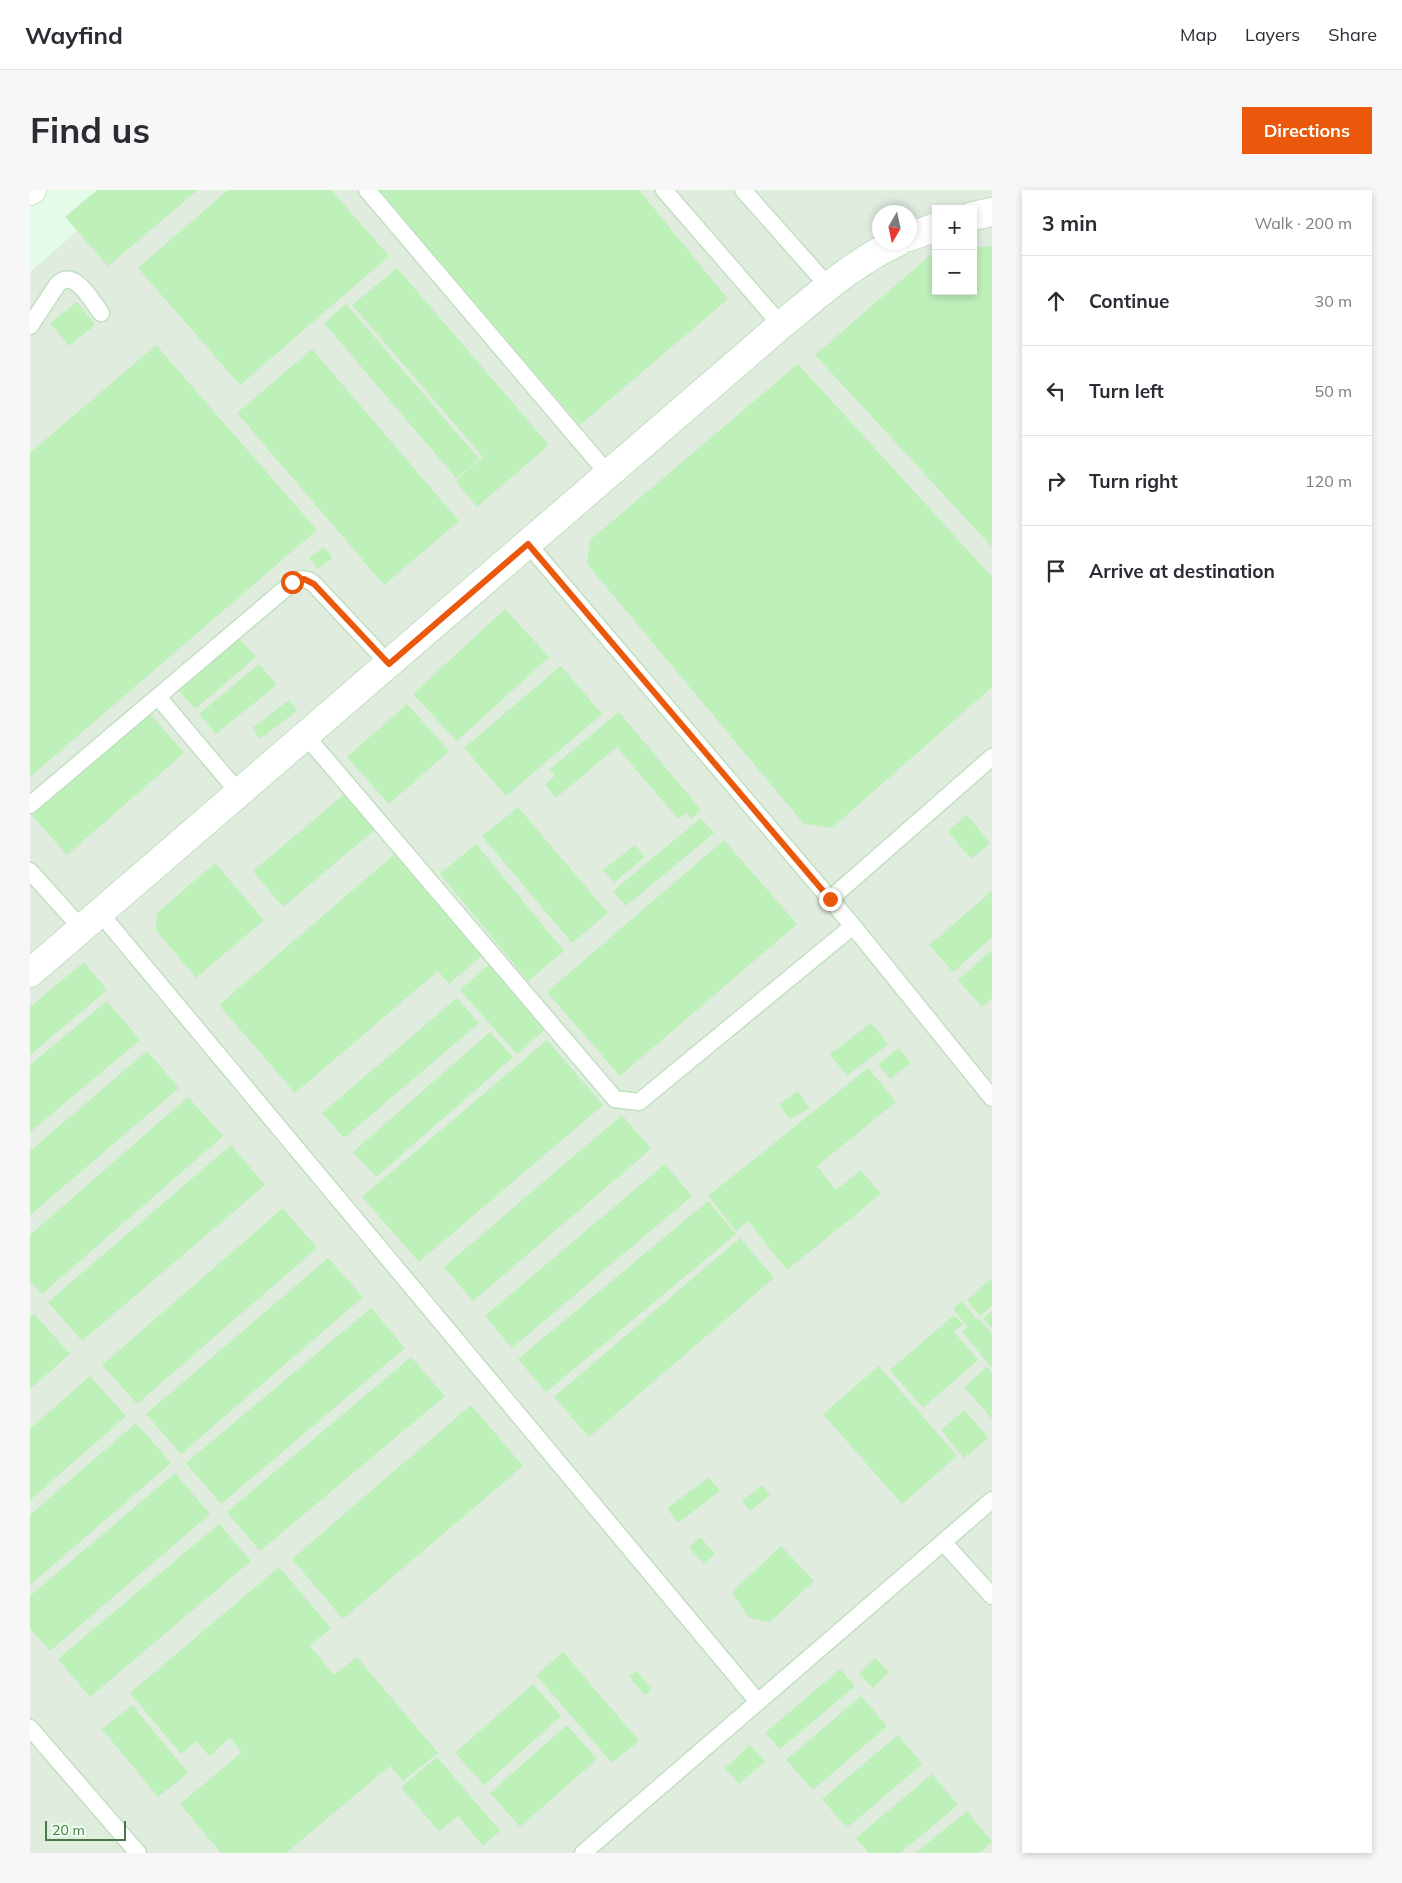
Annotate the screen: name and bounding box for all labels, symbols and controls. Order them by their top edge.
text: Wayfind [25,20,123,50]
text: Map [1180,23,1217,46]
text: Layers [1245,23,1300,46]
text: Share [1328,23,1377,46]
button: Directions [1242,107,1372,154]
text: Find us [30,108,150,152]
north arrow [872,205,917,250]
map controls [932,205,977,295]
button: + [932,205,977,250]
text: 3 min [1042,210,1097,236]
text: Walk · 200 m [1254,213,1352,233]
button: − [932,250,977,295]
icon: ahead [1042,287,1070,315]
text: Continue [1089,289,1169,313]
text: 30 m [1315,291,1352,311]
icon: left [1042,377,1070,405]
text: Turn left [1089,379,1164,403]
text: 50 m [1315,381,1352,401]
icon: right [1042,467,1070,495]
text: Turn right [1089,469,1178,493]
text: 120 m [1305,471,1352,491]
icon: arrive [1042,557,1070,585]
text: Arrive at destination [1089,559,1275,583]
route start [281,571,304,594]
route end [819,888,842,911]
scale bar [45,1818,126,1841]
text: 20 m [52,1821,85,1839]

